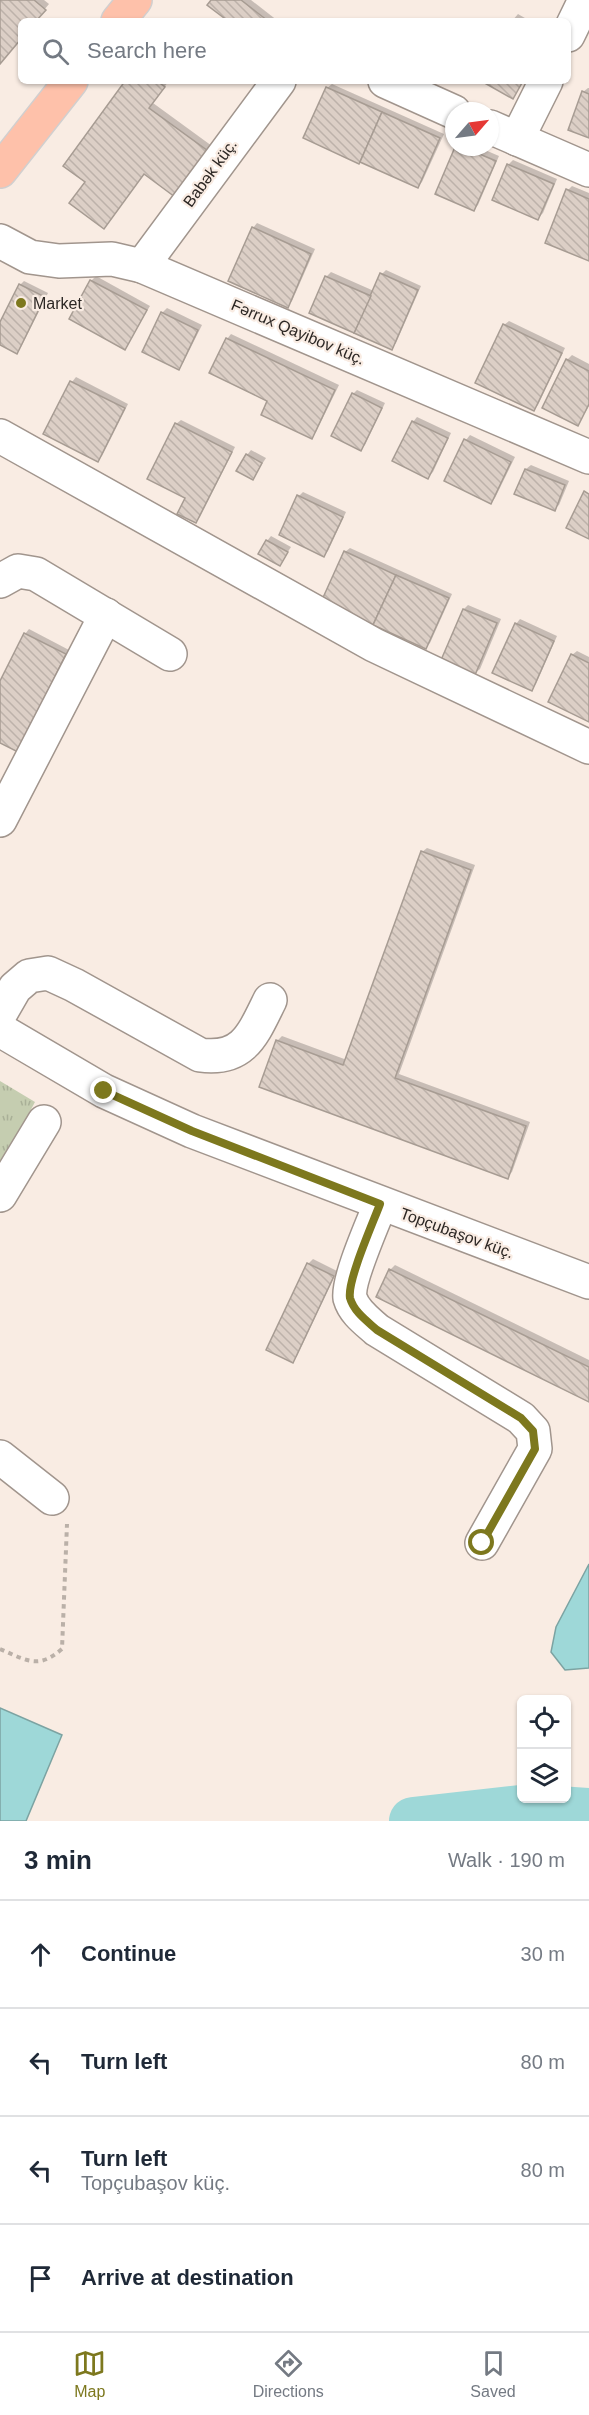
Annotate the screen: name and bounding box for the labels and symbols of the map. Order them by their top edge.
north arrow [445,102,499,156]
street label: Babək küç. [180,136,240,210]
place label: Market [33,295,82,312]
marker: Market [14,296,28,310]
street label: Fərrux Qayibov küç. [229,296,367,368]
route end [90,1077,116,1103]
street label: Topçubaşov küç. [398,1205,516,1261]
route start [468,1529,494,1555]

